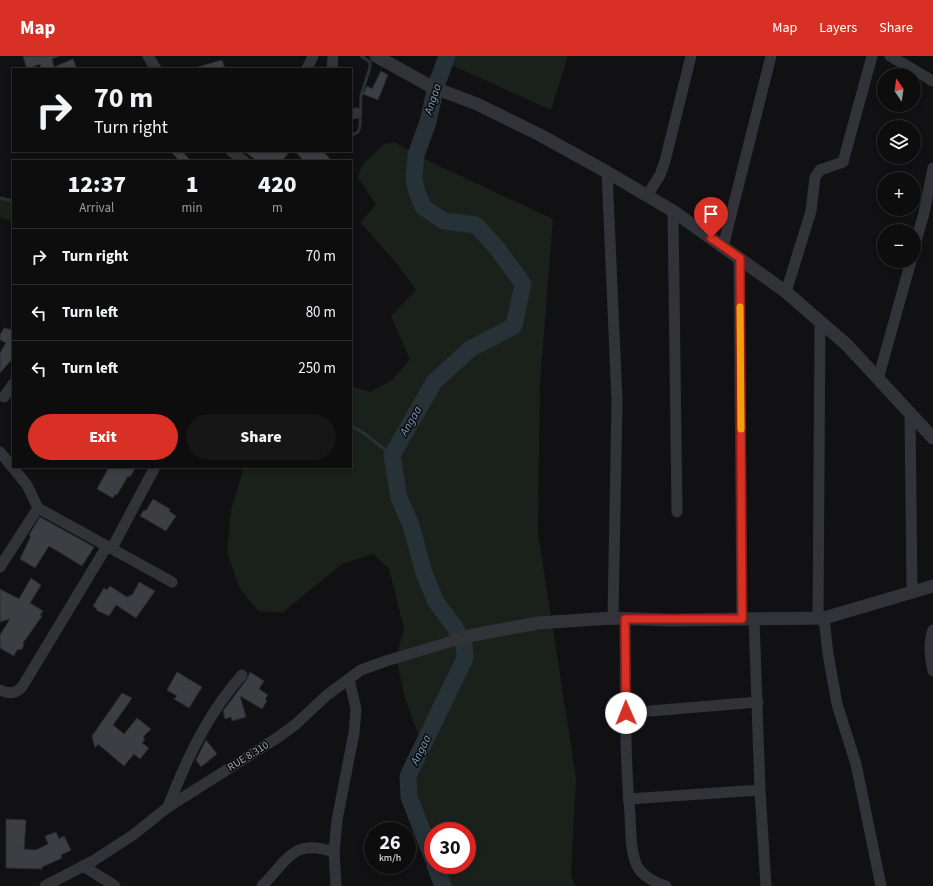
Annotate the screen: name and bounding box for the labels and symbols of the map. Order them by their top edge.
north arrow [877,68,921,112]
water label: Angaa [420,81,446,118]
pin [694,197,728,238]
water label: Angaa [395,403,427,440]
position arrow [605,692,647,734]
water label: Angaa [406,732,436,769]
street label: RUE 8.310 [225,737,271,775]
speed limit sign: 30 [424,822,476,874]

